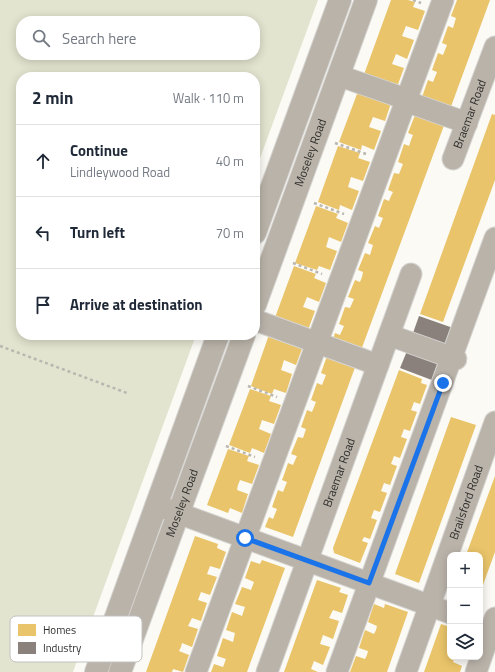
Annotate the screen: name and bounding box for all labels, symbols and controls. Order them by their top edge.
search box [16,16,260,60]
icon: search [30,27,52,49]
text: Search here [62,27,136,50]
street label: Braemar Road [448,77,491,151]
text: 2 min [32,85,73,111]
text: Walk · 110 m [173,88,244,108]
street label: Moseley Road [289,116,331,189]
text: Continue [70,139,128,162]
icon: ahead [32,150,54,172]
text: 40 m [216,151,244,171]
text: Lindleywood Road [70,162,170,182]
text: Turn left [70,221,125,244]
icon: left [32,222,54,244]
text: 70 m [216,223,244,243]
text: Arrive at destination [70,293,203,316]
icon: arrive [32,294,54,316]
route end [434,374,452,392]
street label: Braemar Road [317,435,360,510]
street label: Brailsford Road [444,462,488,542]
street label: Moseley Road [160,466,203,540]
route start [236,529,254,547]
map controls [447,552,483,660]
button: + [447,552,483,588]
button: − [447,588,483,624]
legend [10,616,142,662]
text: Homes [43,622,76,638]
button: layers [447,624,483,660]
text: Industry [43,640,82,656]

